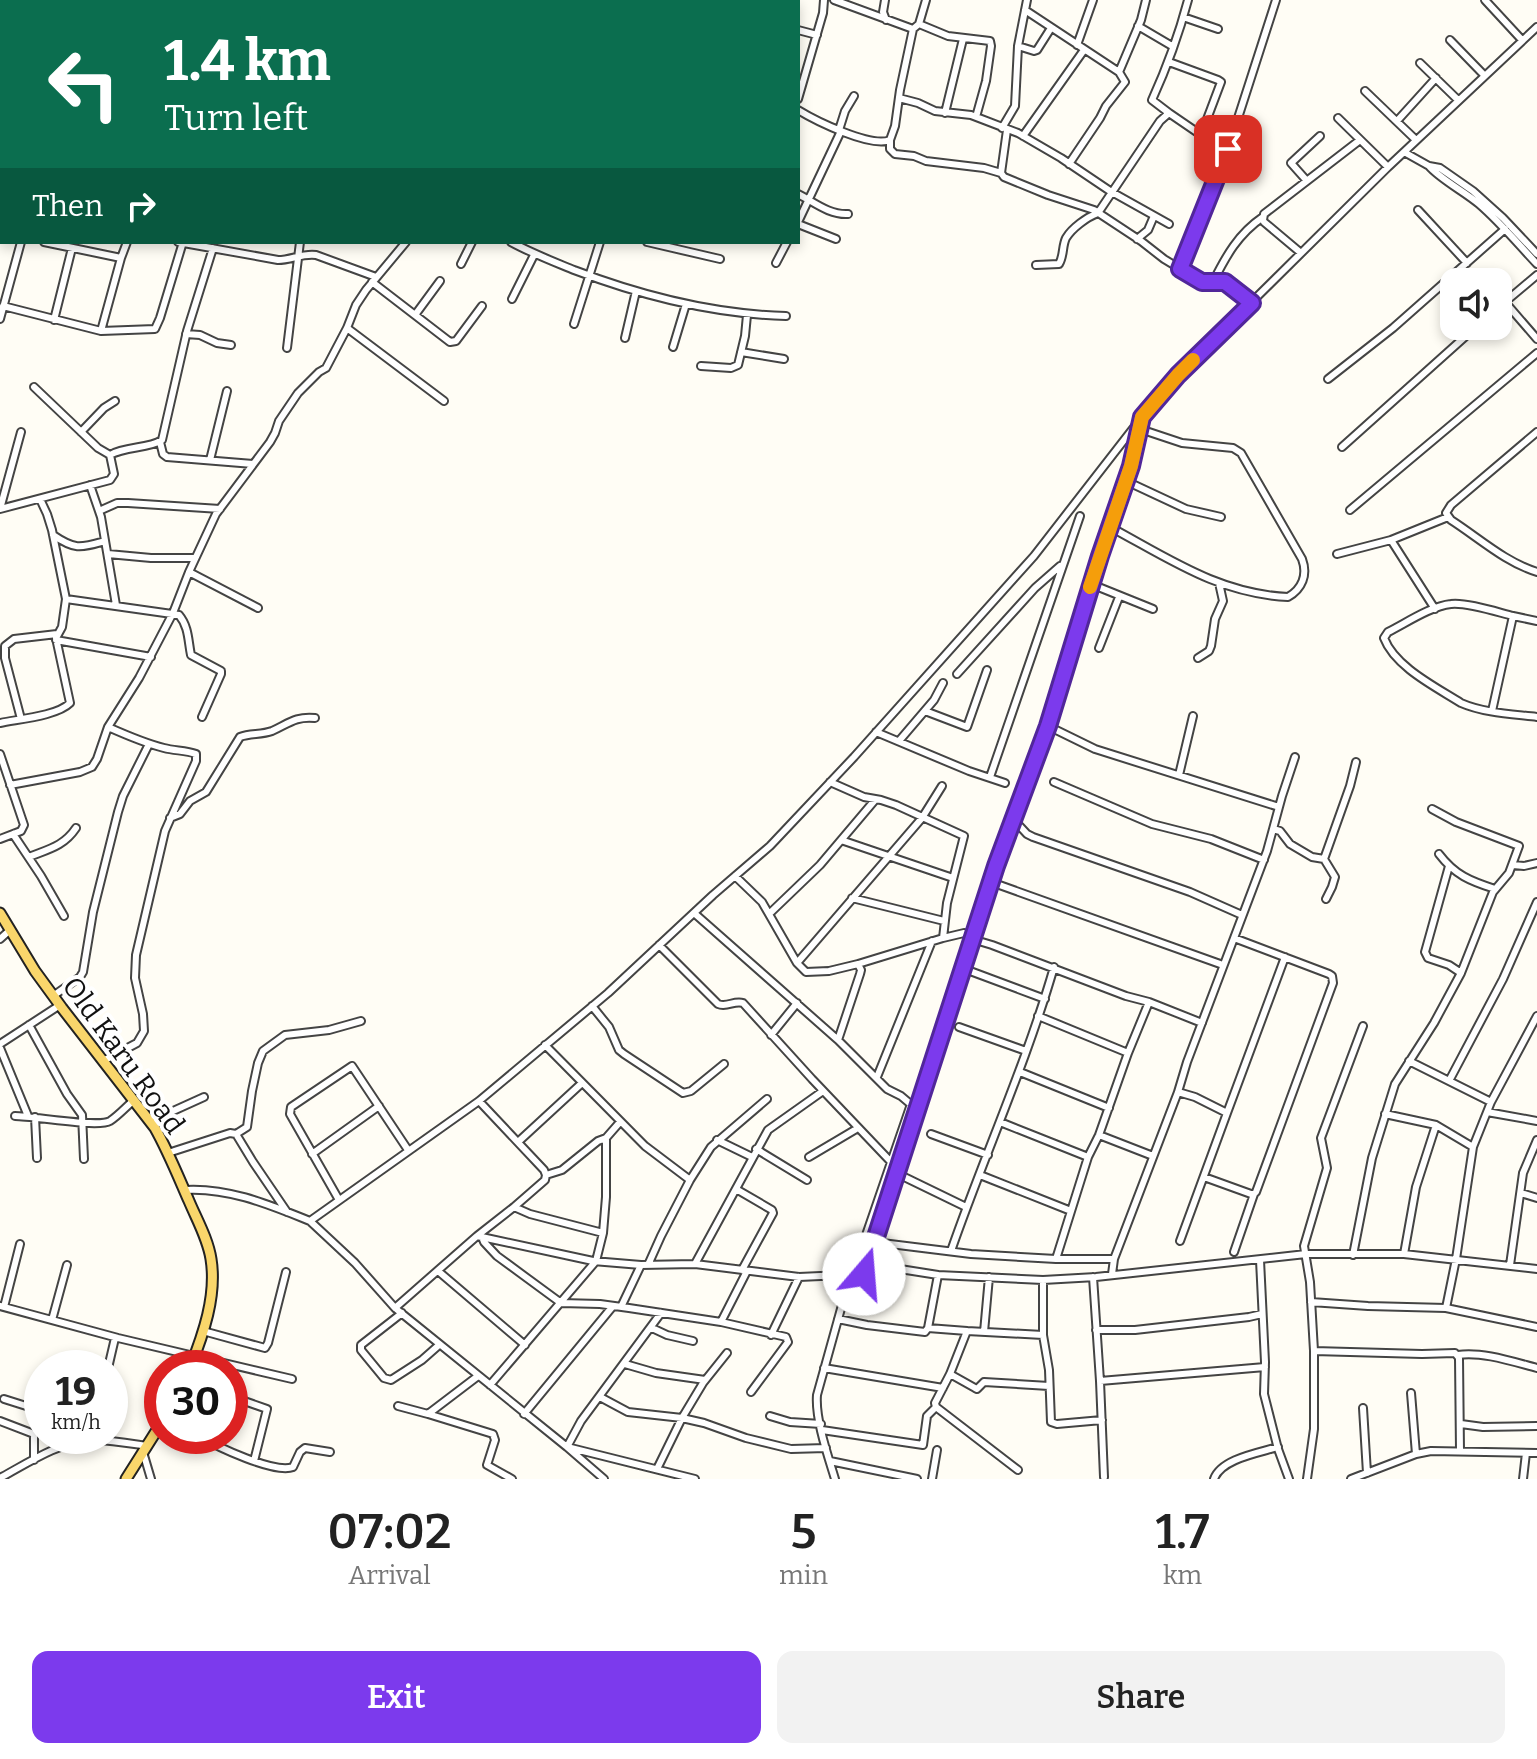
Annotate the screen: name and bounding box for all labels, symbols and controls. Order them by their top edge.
text: 1.4 km [164,28,331,95]
icon: left [32,32,136,136]
text: Turn left [164,96,308,140]
pin [1194,115,1262,183]
icon: arrive [1206,127,1250,171]
icon: right [119,184,163,228]
text: Then [32,188,103,224]
map controls [1440,268,1512,340]
button: sound [1440,268,1512,340]
street label: Old Karu Road [56,970,192,1140]
position arrow [822,1232,906,1316]
speed limit sign: 30 [144,1350,248,1454]
text: 19 [56,1368,96,1416]
text: km/h [51,1410,101,1434]
text: 07:02 [327,1503,451,1561]
text: 5 [790,1503,817,1561]
text: 1.7 [1155,1503,1209,1561]
text: Arrival [348,1560,431,1591]
text: min [779,1560,828,1591]
text: km [1163,1560,1202,1591]
button: Exit [32,1651,761,1743]
button: Share [777,1651,1505,1743]

